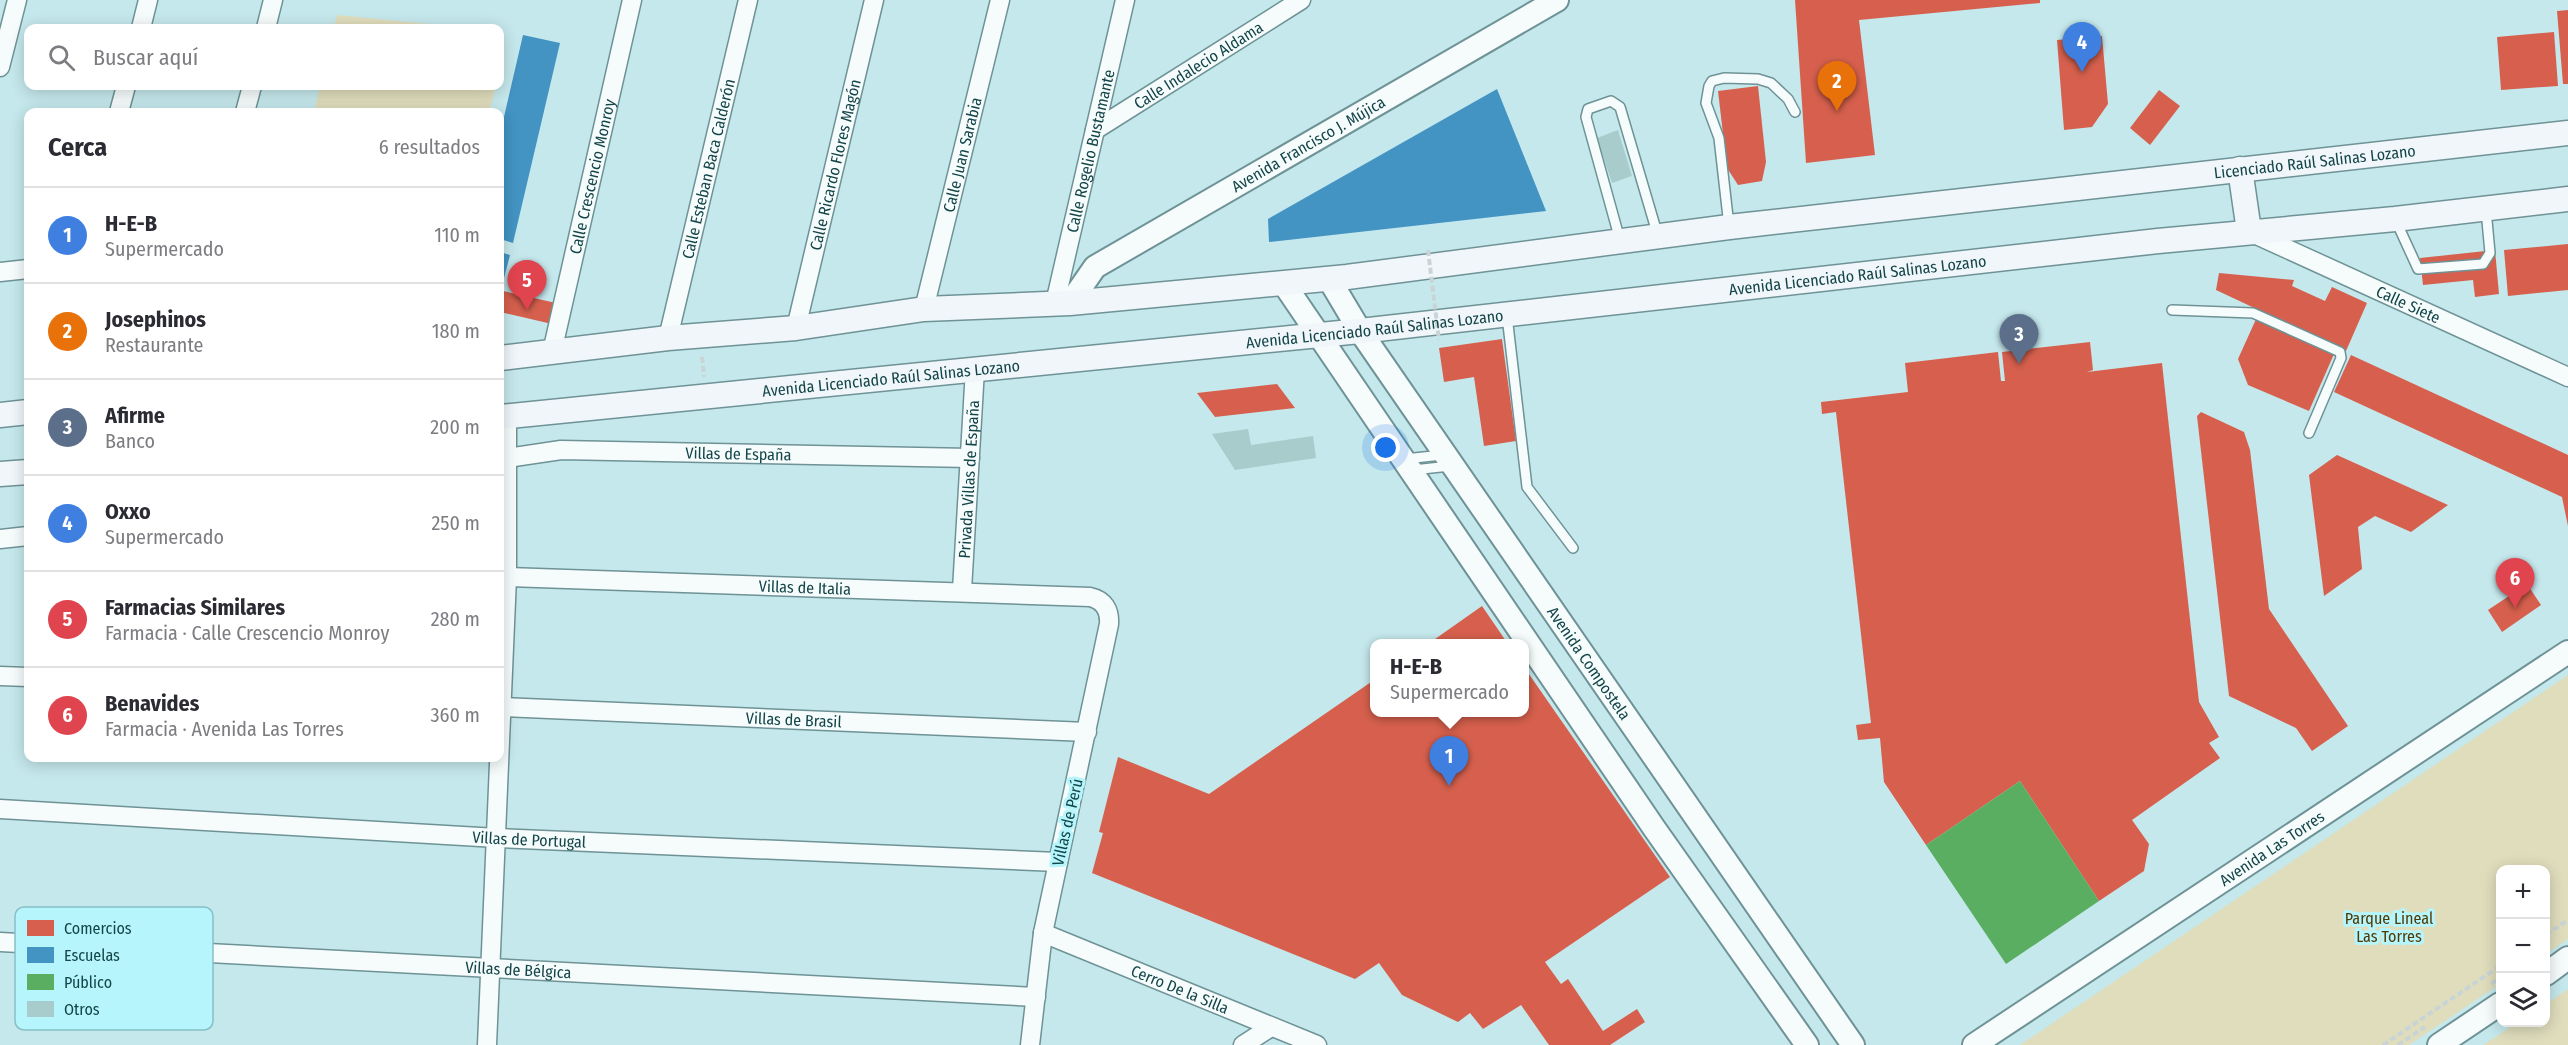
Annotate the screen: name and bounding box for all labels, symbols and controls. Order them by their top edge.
street label: Calle Indalecio Aldama [1130,17,1267,113]
pin: 4 [2062,22,2102,72]
search box [24,24,504,90]
icon: search [45,41,78,74]
text: Buscar aquí [93,44,198,71]
pin: 2 [1818,62,1856,111]
street label: Calle Rogelio Bustamante [1063,68,1119,234]
street label: Calle Esteban Baca Calderón [678,77,739,261]
street label: Calle Ricardo Flores Magón [806,77,865,252]
street label: Avenida Francisco J. Mújica [1228,92,1389,196]
street label: Calle Juan Sarabia [939,95,986,214]
street label: Calle Crescencio Monroy [566,96,619,256]
text: Cerca [48,132,107,163]
text: 6 resultados [379,135,480,159]
street label: Licenciado Raúl Salinas Lozano [2213,141,2417,183]
text: H-E-B [105,210,157,237]
text: 1 [63,223,72,247]
text: 110 m [434,223,480,247]
text: Supermercado [105,237,224,261]
street label: Avenida Licenciado Raúl Salinas Lozano [1728,251,1987,299]
pin: 5 [508,260,546,310]
street label: Calle Siete [2373,282,2443,328]
text: Josephinos [105,306,206,333]
street label: Avenida Licenciado Raúl Salinas Lozano [1245,306,1504,352]
pin: 3 [2000,314,2038,364]
text: 2 [63,319,72,343]
text: 180 m [432,319,480,343]
text: Restaurante [105,333,204,357]
street label: Avenida Licenciado Raúl Salinas Lozano [761,356,1021,401]
street label: Privada Villas de España [955,399,983,559]
text: Afirme [105,402,165,429]
text: 3 [63,415,72,439]
text: 200 m [430,415,480,439]
text: Banco [105,429,155,453]
your location [1371,433,1400,462]
street label: Villas de España [685,443,792,465]
text: Oxxo [105,498,151,525]
text: 4 [62,511,73,535]
text: 250 m [432,511,480,535]
text: Supermercado [105,525,224,549]
pin: 6 [2496,558,2534,608]
street label: Villas de Italia [758,577,851,599]
text: Farmacias Similares [105,594,285,621]
street label: Avenida Compostela [1543,603,1635,724]
text: 5 [63,607,72,631]
text: 280 m [431,607,480,631]
text: Farmacia · Calle Crescencio Monroy [105,621,389,645]
popup [1370,639,1529,717]
text: H-E-B [1390,653,1442,680]
text: Supermercado [1390,680,1509,704]
text: Benavides [105,690,199,717]
text: 6 [62,703,73,727]
text: 360 m [431,703,480,727]
street label: Villas de Brasil [745,708,842,732]
text: Farmacia · Avenida Las Torres [105,717,344,741]
pin: 1 [1430,736,1468,786]
street label: Villas de Perú [1048,777,1087,868]
street label: Avenida Las Torres [2216,807,2328,890]
street label: Villas de Portugal [472,828,586,852]
map controls [2496,865,2550,1027]
button: + [2496,865,2550,919]
legend [15,907,213,1030]
park label: Parque Lineal Las Torres [2345,909,2433,946]
text: Comercios [64,919,132,938]
button: − [2496,919,2550,973]
text: Escuelas [64,946,120,965]
street label: Villas de Bélgica [465,958,572,982]
street label: Cerro De la Silla [1128,961,1231,1018]
text: Público [64,973,112,992]
button: layers [2496,973,2550,1027]
text: Otros [64,1000,100,1019]

